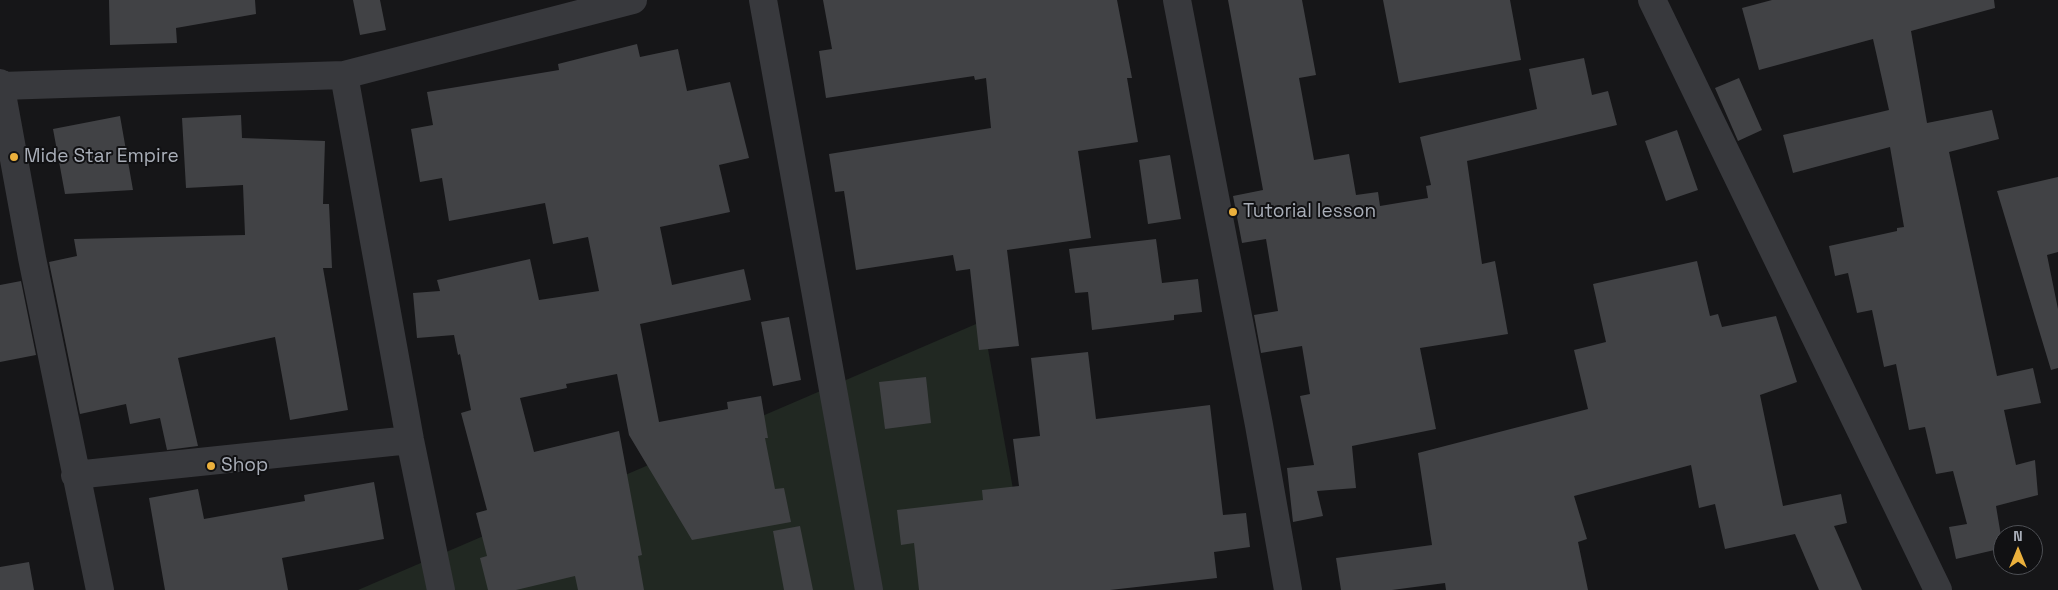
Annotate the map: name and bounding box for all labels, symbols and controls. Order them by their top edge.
place label: Mide Star Empire [24,146,179,168]
marker: Mide Star Empire [8,151,20,163]
place label: Tutorial lesson [1243,201,1376,223]
marker: Tutorial lesson [1227,206,1239,218]
place label: Shop [221,455,268,477]
marker: Shop [205,460,217,472]
north arrow [1993,525,2043,575]
text: N [2013,527,2023,545]

